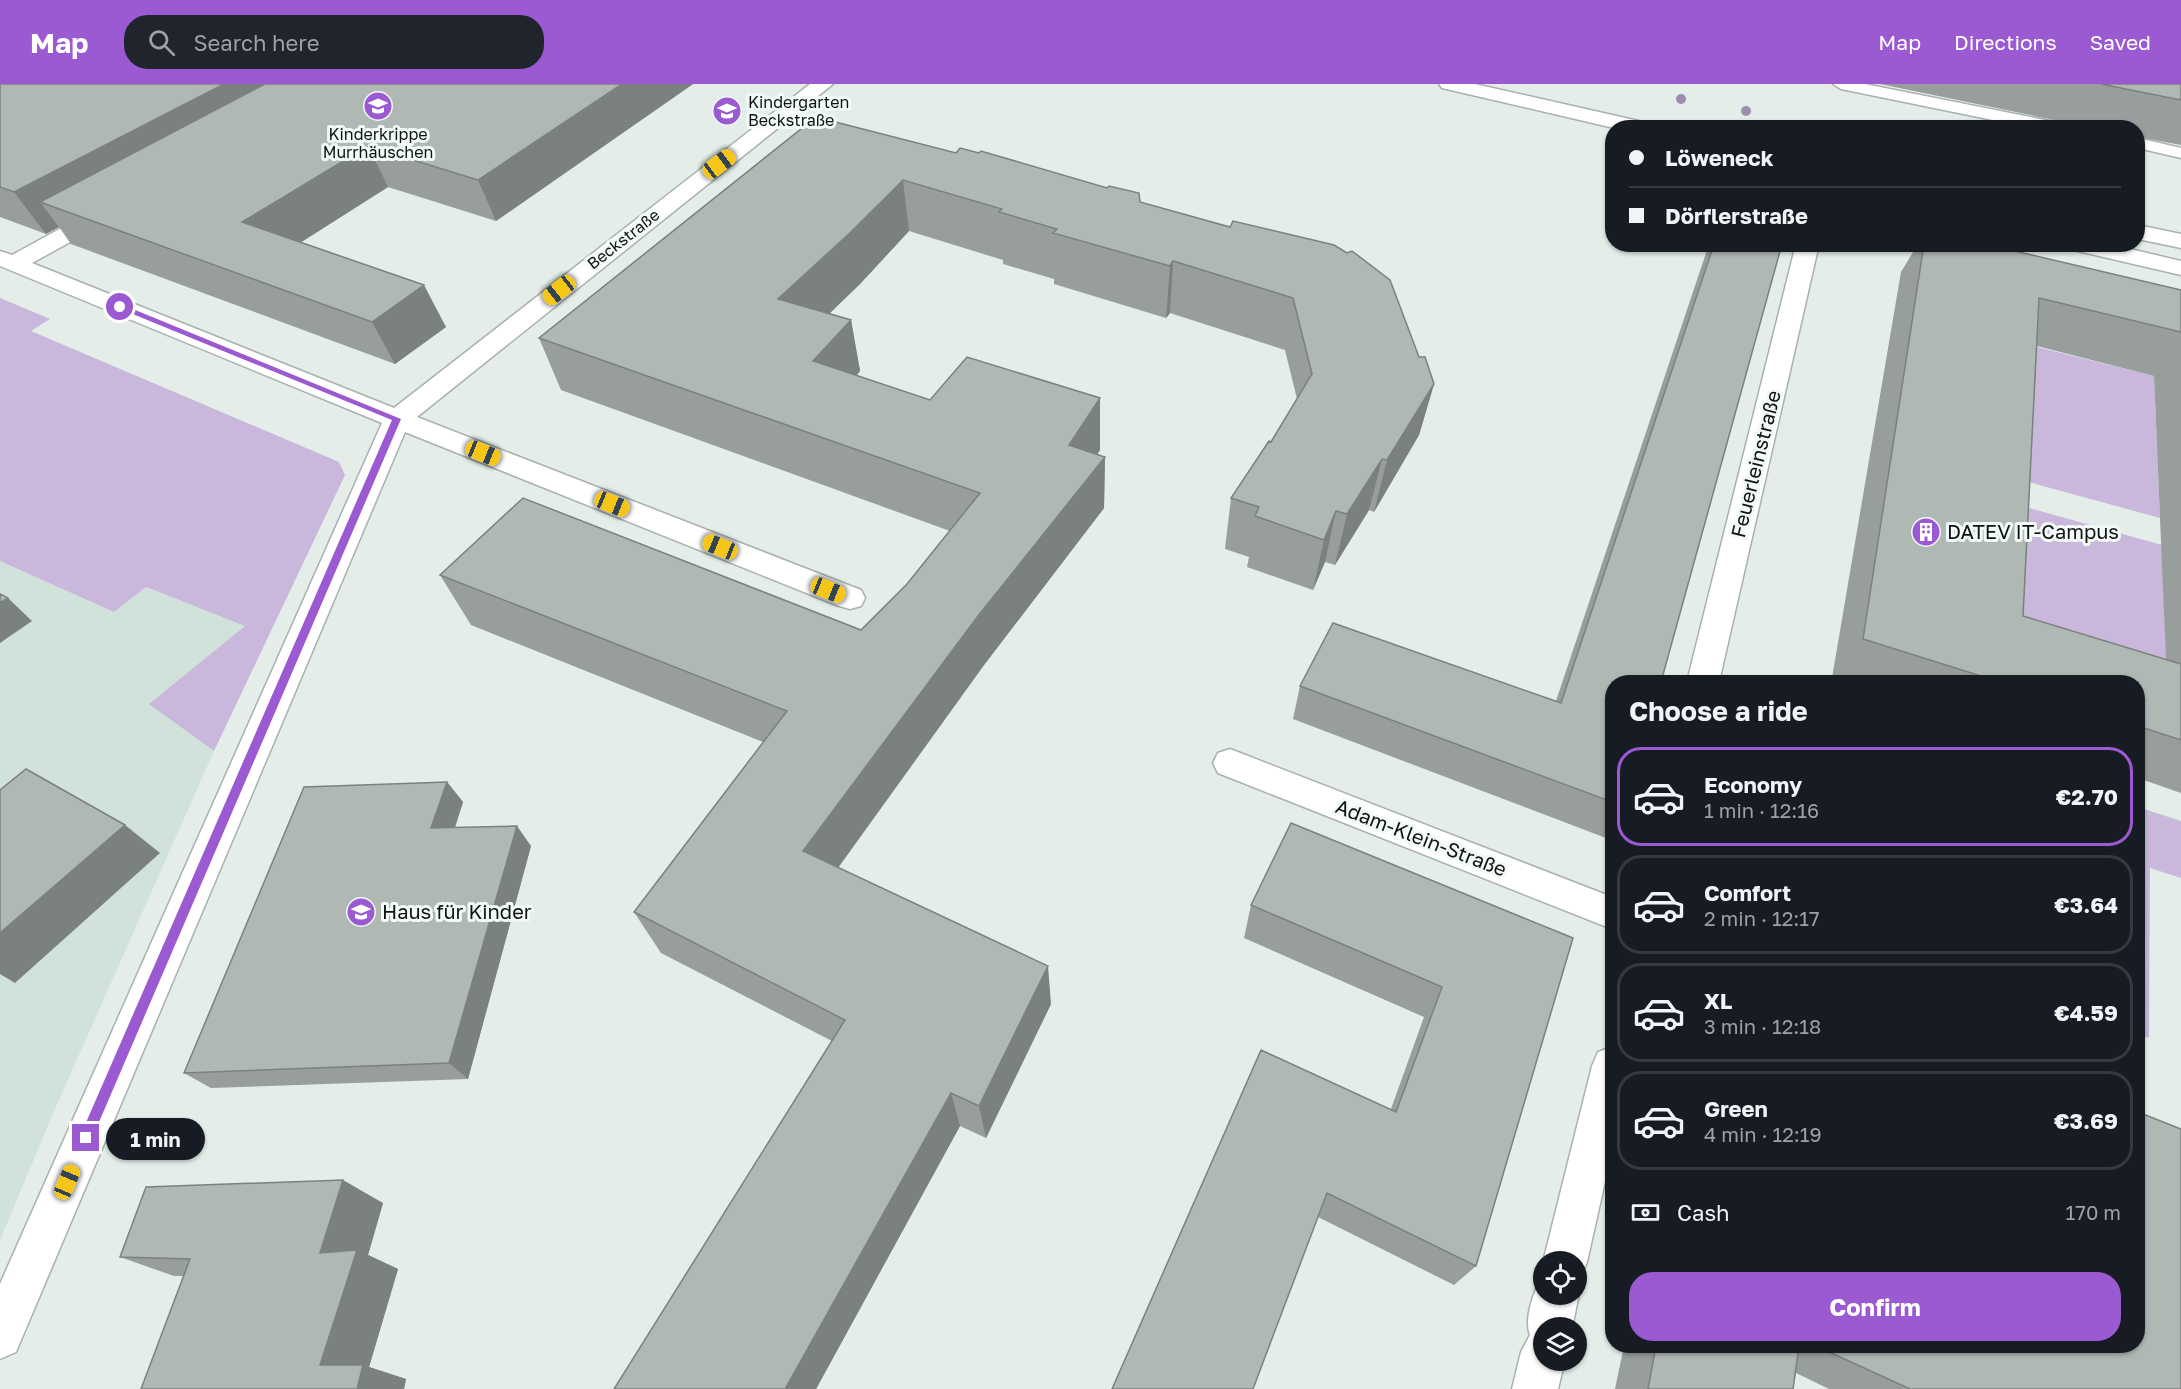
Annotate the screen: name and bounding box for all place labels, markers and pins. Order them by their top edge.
school or university icon: Kinderkrippe Murrhäuschen [362,90,394,122]
place label: Kindergarten Beckstraße [748,92,849,130]
school or university icon: Kindergarten Beckstraße [711,95,743,127]
place label: Kinderkrippe Murrhäuschen [323,124,433,162]
building icon: DATEV IT-Campus [1910,516,1942,548]
place label: DATEV IT-Campus [1947,519,2119,543]
school or university icon: Haus für Kinder [345,896,377,928]
place label: Haus für Kinder [382,899,532,923]

